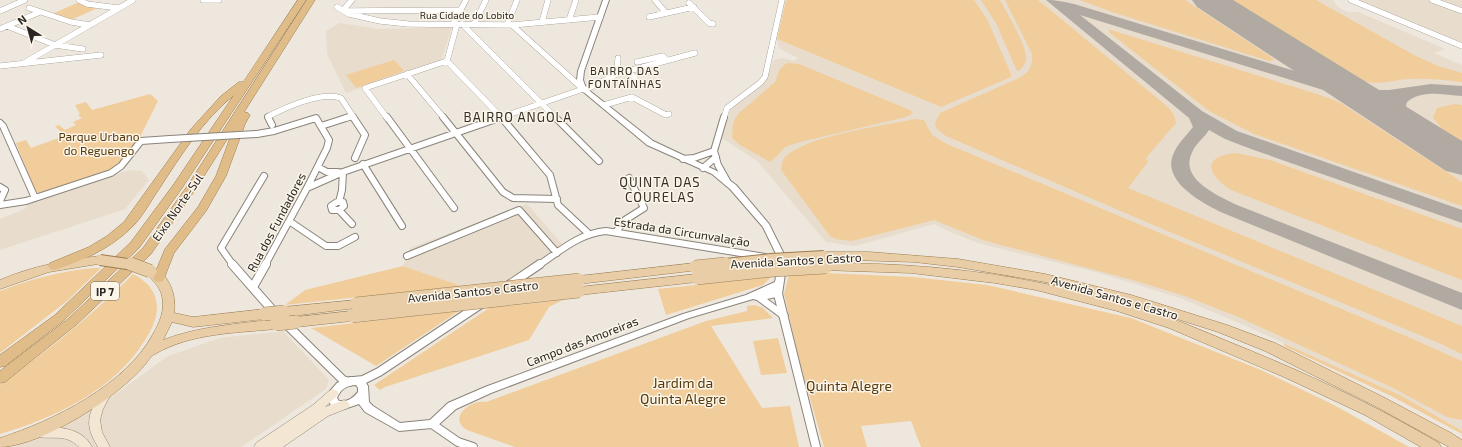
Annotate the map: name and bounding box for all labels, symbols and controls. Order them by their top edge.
north arrow [8,8,48,48]
street label: Rua Cidade do Lobito [420,9,515,21]
text: N [15,12,29,27]
district label: BAIRRO DAS FONTAÍNHAS [588,64,662,90]
district label: BAIRRO ANGOLA [464,109,572,125]
park label: Parque Urbano do Reguengo [58,129,140,157]
street label: Eixo Norte-Sul [149,170,206,243]
street label: Rua dos Fundadores [244,170,308,274]
district label: QUINTA DAS COURELAS [619,174,701,205]
street label: Estrada da Circunvalação [613,213,751,250]
street label: Avenida Santos e Castro [730,250,862,270]
street label: Avenida Santos e Castro [1050,272,1180,322]
street label: Avenida Santos e Castro [407,277,539,305]
road number: IP 7 [91,282,119,300]
street label: Campo das Amoreiras [524,313,640,369]
park label: Jardim da Quinta Alegre [640,374,726,407]
park label: Quinta Alegre [806,377,892,394]

